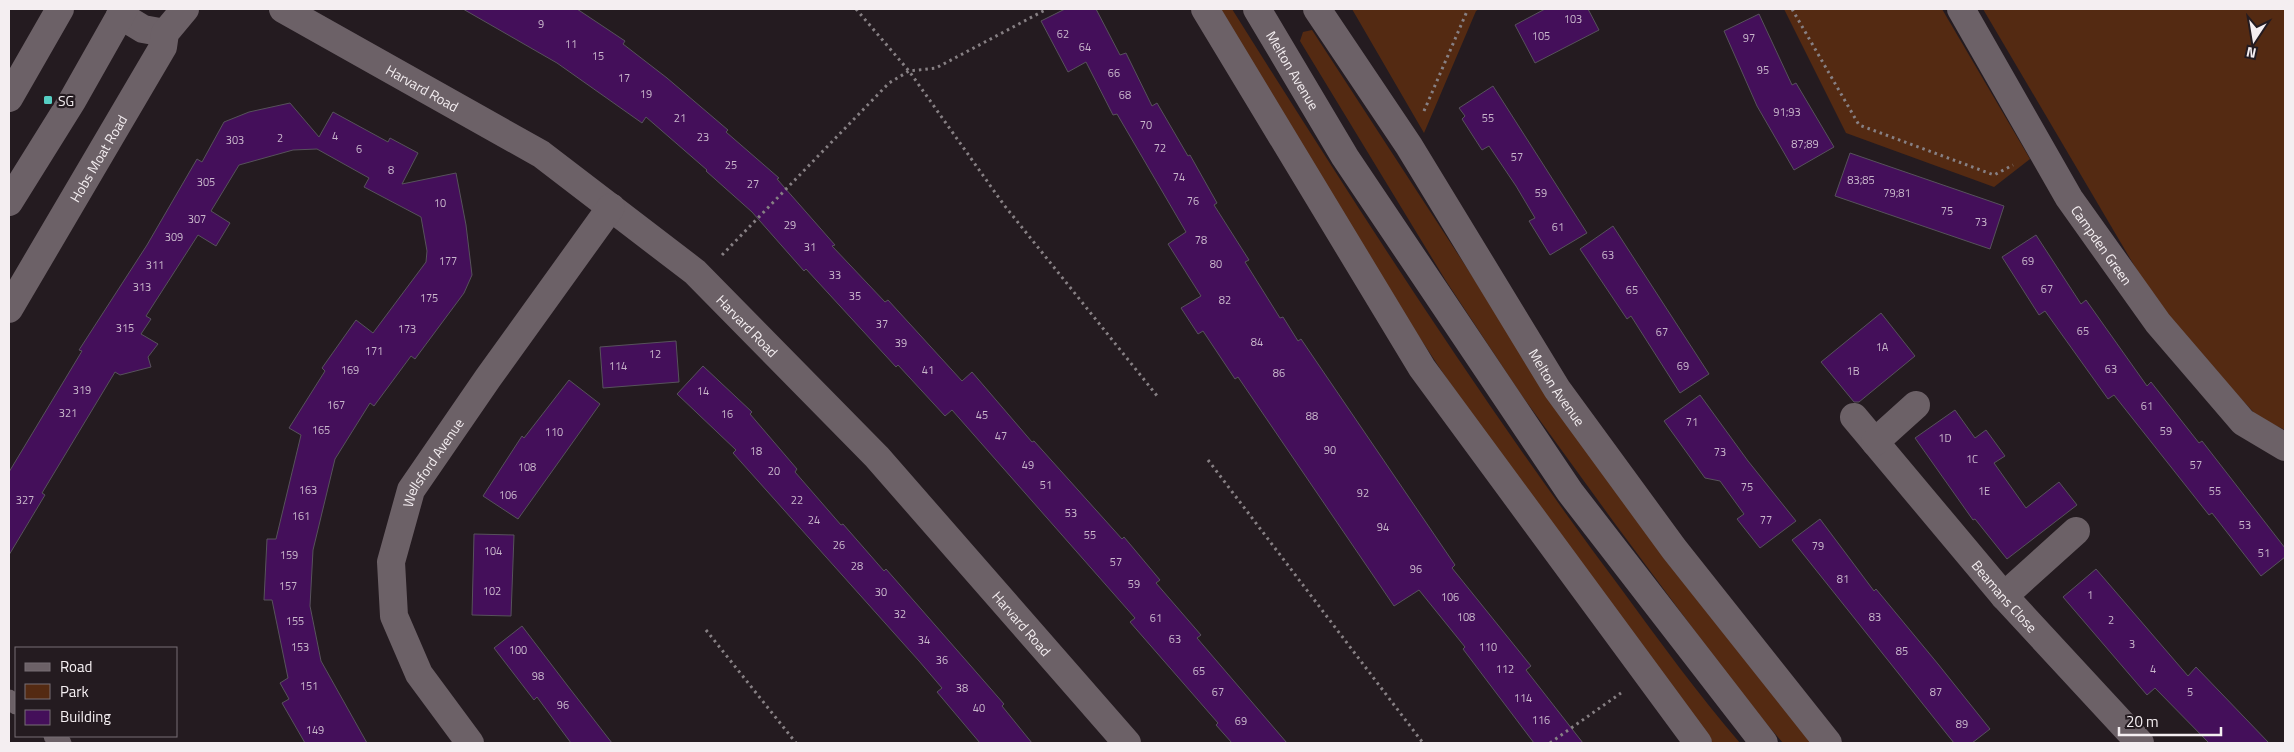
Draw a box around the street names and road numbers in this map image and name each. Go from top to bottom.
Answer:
street label: Melton Avenue [1262,26,1325,114]
street label: Harvard Road [382,59,463,116]
street label: Hobs Moat Road [64,110,132,206]
street label: Campden Green [2066,200,2138,289]
street label: Harvard Road [712,289,783,362]
street label: Melton Avenue [1524,344,1591,430]
street label: Wellsford Avenue [396,413,468,510]
street label: Beamans Close [1967,555,2043,637]
street label: Harvard Road [988,586,1057,660]

